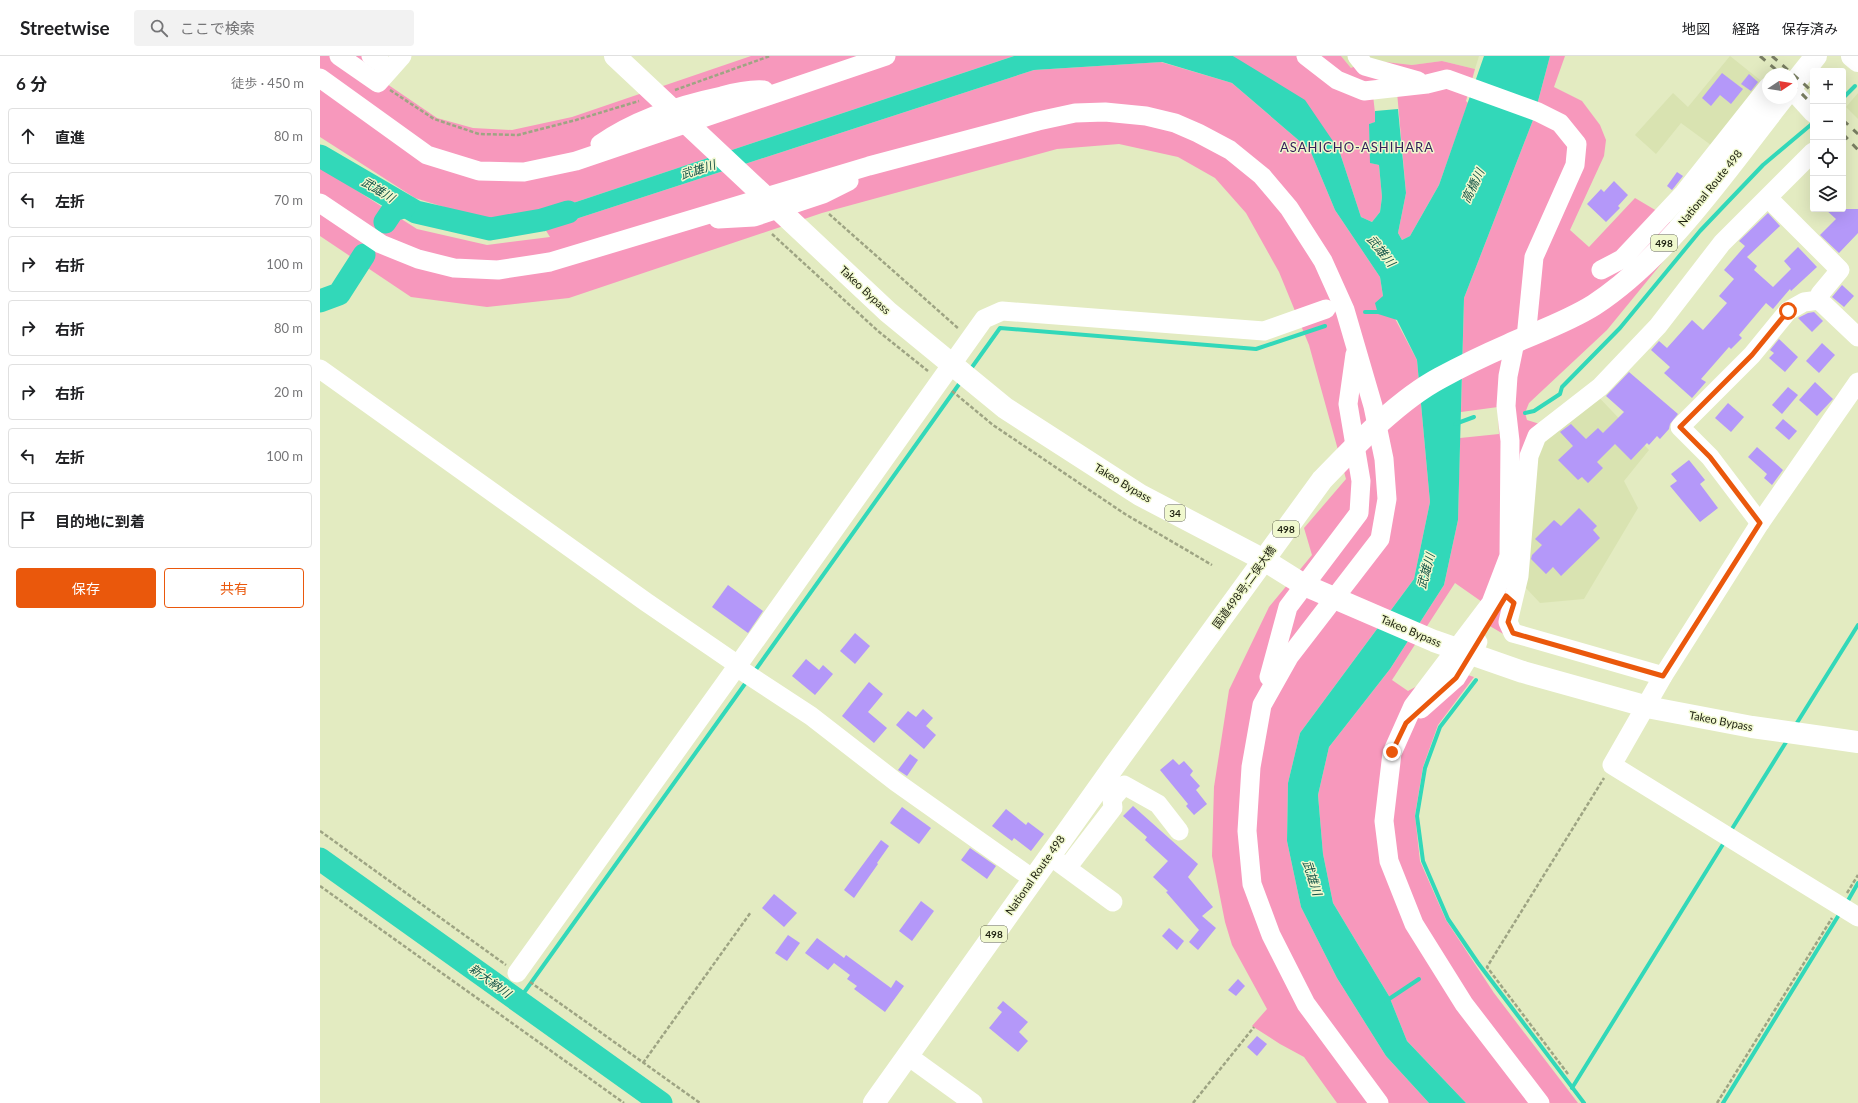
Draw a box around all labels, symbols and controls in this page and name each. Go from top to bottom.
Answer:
search box [134,10,414,46]
text: Streetwise [20,16,110,39]
icon: search [148,17,170,39]
text: ここで検索 [180,19,255,37]
text: 地図 [1682,20,1710,37]
text: 経路 [1732,20,1760,37]
text: 保存済み [1782,20,1838,37]
north arrow [1762,68,1798,104]
map controls [1810,68,1846,212]
button: + [1810,68,1846,104]
text: 6 分 [16,73,47,94]
text: 徒歩 · 450 m [231,75,304,91]
button: − [1810,104,1846,140]
icon: ahead [17,125,39,147]
text: 直進 [55,128,85,146]
text: 80 m [274,128,303,144]
district label: ASAHICHO-ASHIHARA [1280,139,1434,155]
button: locate [1810,140,1846,176]
street label: National Route 498 [1675,147,1744,228]
water label: 武雄川 [678,156,719,182]
water label: 高橋川 [1458,165,1488,205]
water label: 武雄川 [359,174,399,206]
button: layers [1810,176,1846,212]
icon: left [17,189,39,211]
text: 左折 [55,192,85,210]
text: 70 m [274,192,303,208]
water label: 武雄川 [1364,232,1400,271]
road number: 498 [1651,235,1677,251]
icon: right [17,253,39,275]
text: 右折 [55,256,85,274]
text: 100 m [266,256,303,272]
street label: Takeo Bypass [837,263,894,317]
route start [1779,302,1797,320]
icon: right [17,317,39,339]
text: 右折 [55,320,85,338]
text: 80 m [274,320,303,336]
icon: right [17,381,39,403]
text: 右折 [55,384,85,402]
text: 20 m [274,384,303,400]
icon: left [17,445,39,467]
text: 左折 [55,448,85,466]
text: 100 m [266,448,303,464]
street label: Takeo Bypass [1092,460,1155,505]
road number: 34 [1165,505,1185,521]
icon: arrive [17,509,39,531]
text: 目的地に到着 [55,512,145,530]
road number: 498 [1273,521,1299,537]
street label: 国道498号;二俣大橋 [1209,543,1278,631]
water label: 武雄川 [1414,550,1438,590]
button: 保存 [16,568,156,608]
button: 共有 [164,568,304,608]
street label: Takeo Bypass [1379,612,1444,649]
street label: Takeo Bypass [1688,708,1754,733]
route end [1383,743,1401,761]
street label: National Route 498 [1002,832,1067,917]
water label: 武雄川 [1300,858,1326,899]
road number: 498 [981,926,1007,942]
water label: 新大納川 [466,960,516,1002]

